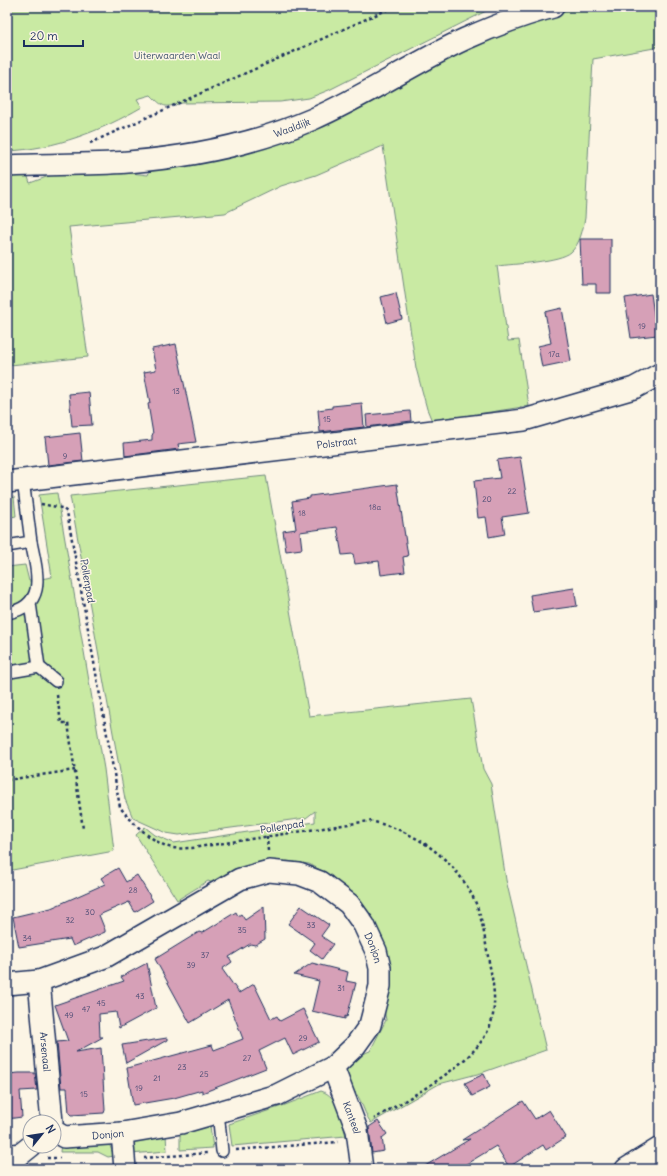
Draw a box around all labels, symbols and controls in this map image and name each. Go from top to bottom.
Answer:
scale bar [24,22,83,48]
text: 20 m [30,28,58,43]
park label: Uiterwaarden Waal [134,49,220,62]
street label: Waaldijk [272,115,312,140]
house number: 19 [638,321,646,331]
house number: 17a [548,349,560,359]
house number: 13 [172,386,180,396]
house number: 15 [323,414,331,424]
street label: Polstraat [316,434,358,452]
house number: 9 [63,451,68,461]
house number: 22 [508,486,517,496]
house number: 20 [482,494,492,504]
house number: 18a [369,502,382,512]
house number: 18 [298,508,306,518]
street label: Pollenpad [77,558,98,604]
street label: Pollenpad [259,817,305,836]
house number: 28 [129,885,138,895]
house number: 30 [85,907,95,917]
house number: 32 [66,915,75,925]
house number: 33 [306,920,316,930]
house number: 35 [237,925,247,935]
street label: Donjon [361,930,385,965]
house number: 34 [22,933,32,943]
house number: 37 [201,950,209,960]
house number: 39 [186,960,196,970]
house number: 31 [337,983,345,993]
house number: 43 [135,991,145,1001]
house number: 45 [96,998,106,1008]
house number: 47 [82,1004,90,1014]
house number: 49 [64,1010,74,1020]
street label: Arsenaal [37,1031,53,1072]
house number: 29 [299,1033,308,1043]
house number: 27 [243,1053,251,1063]
house number: 23 [178,1062,187,1072]
house number: 25 [200,1069,209,1079]
house number: 21 [153,1073,161,1083]
house number: 19 [135,1083,143,1093]
house number: 15 [80,1089,88,1099]
street label: Kanteel [340,1100,363,1134]
north arrow [22,1114,62,1154]
text: N [43,1122,59,1136]
street label: Donjon [91,1127,125,1142]

